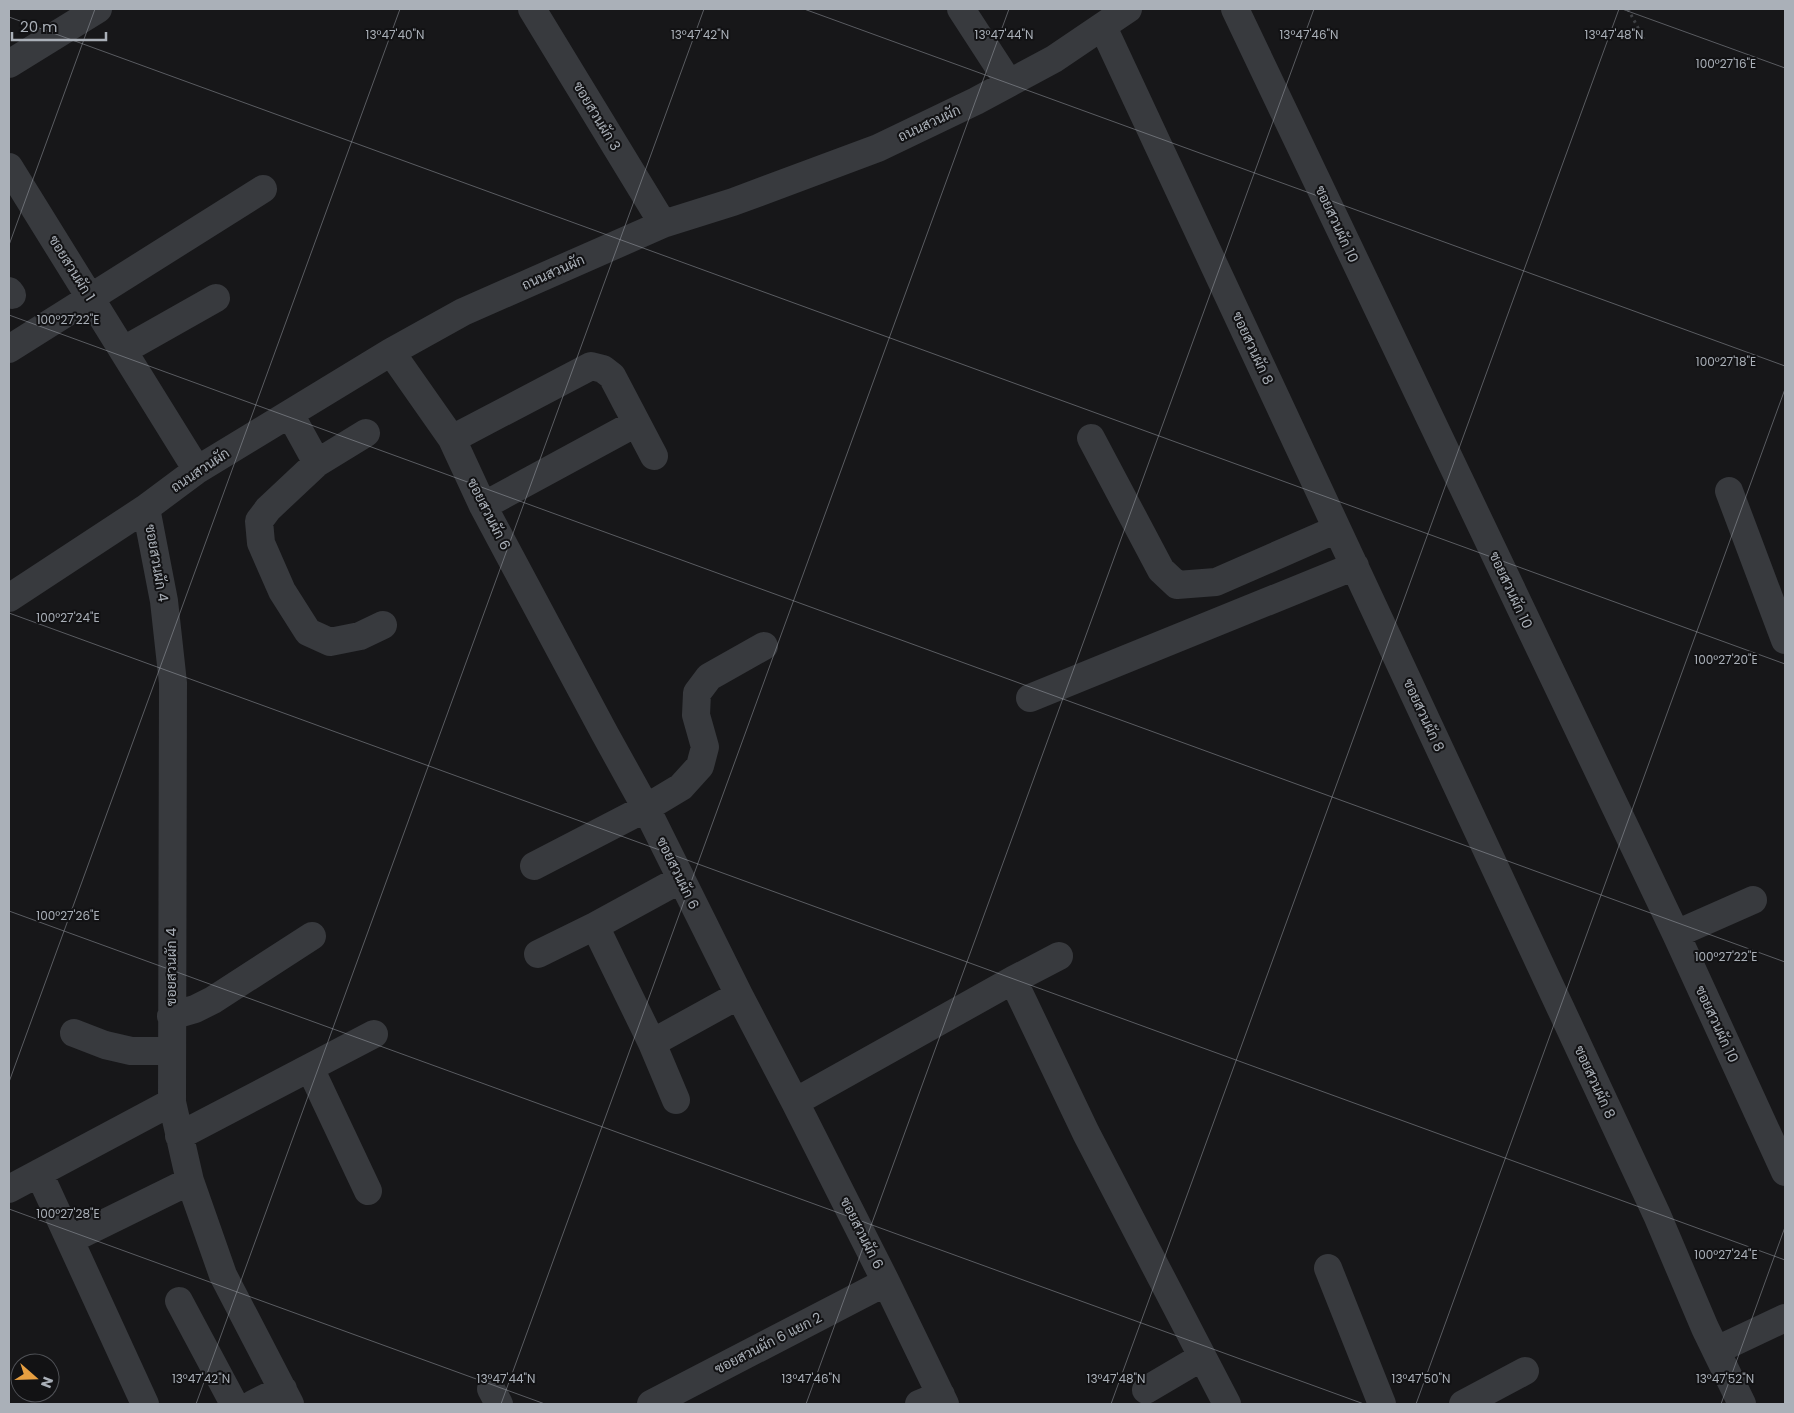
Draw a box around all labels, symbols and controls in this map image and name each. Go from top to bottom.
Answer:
scale bar [12,10,106,42]
text: 20 m [20,16,58,37]
text: 13°47'40"N [366,26,424,43]
text: 13°47'42"N [671,26,729,43]
text: 13°47'44"N [975,26,1033,43]
text: 13°47'46"N [1280,26,1338,43]
text: 13°47'48"N [1585,26,1643,43]
text: 100°27'16"E [1696,55,1756,72]
street label: ซอยสวนผัก 3 [568,78,626,154]
street label: ถนนสวนผัก [894,100,964,146]
street label: ซอยสวนผัก 10 [1310,182,1364,266]
street label: ซอยสวนผัก 1 [44,231,100,305]
street label: ถนนสวนผัก [518,249,588,295]
street label: ซอยสวนผัก 8 [1227,308,1279,388]
text: 100°27'22"E [37,311,99,328]
text: 100°27'18"E [1696,353,1756,370]
street label: ถนนสวนผัก [167,443,233,497]
street label: ซอยสวนผัก 6 [462,475,516,554]
street label: ซอยสวนผัก 4 [140,523,174,604]
street label: ซอยสวนผัก 10 [1484,548,1538,632]
text: 100°27'24"E [36,609,100,626]
text: 100°27'20"E [1694,651,1758,668]
street label: ซอยสวนผัก 8 [1398,675,1450,755]
street label: ซอยสวนผัก 6 [652,833,704,913]
text: 100°27'26"E [36,907,100,924]
street label: ซอยสวนผัก 4 [161,928,181,1006]
text: 100°27'22"E [1695,948,1757,965]
street label: ซอยสวนผัก 10 [1690,982,1744,1066]
street label: ซอยสวนผัก 8 [1569,1042,1621,1122]
street label: ซอยสวนผัก 6 [835,1194,889,1273]
text: 100°27'28"E [36,1205,100,1222]
text: 100°27'24"E [1694,1246,1758,1263]
street label: ซอยสวนผัก 6 แยก 2 [711,1307,825,1379]
north arrow [10,1353,60,1403]
text: 13°47'42"N [172,1370,230,1387]
text: 13°47'44"N [477,1370,535,1387]
text: 13°47'46"N [782,1370,840,1387]
text: 13°47'48"N [1087,1370,1145,1387]
text: 13°47'50"N [1392,1370,1450,1387]
text: 13°47'52"N [1696,1370,1754,1387]
text: N [36,1374,58,1391]

